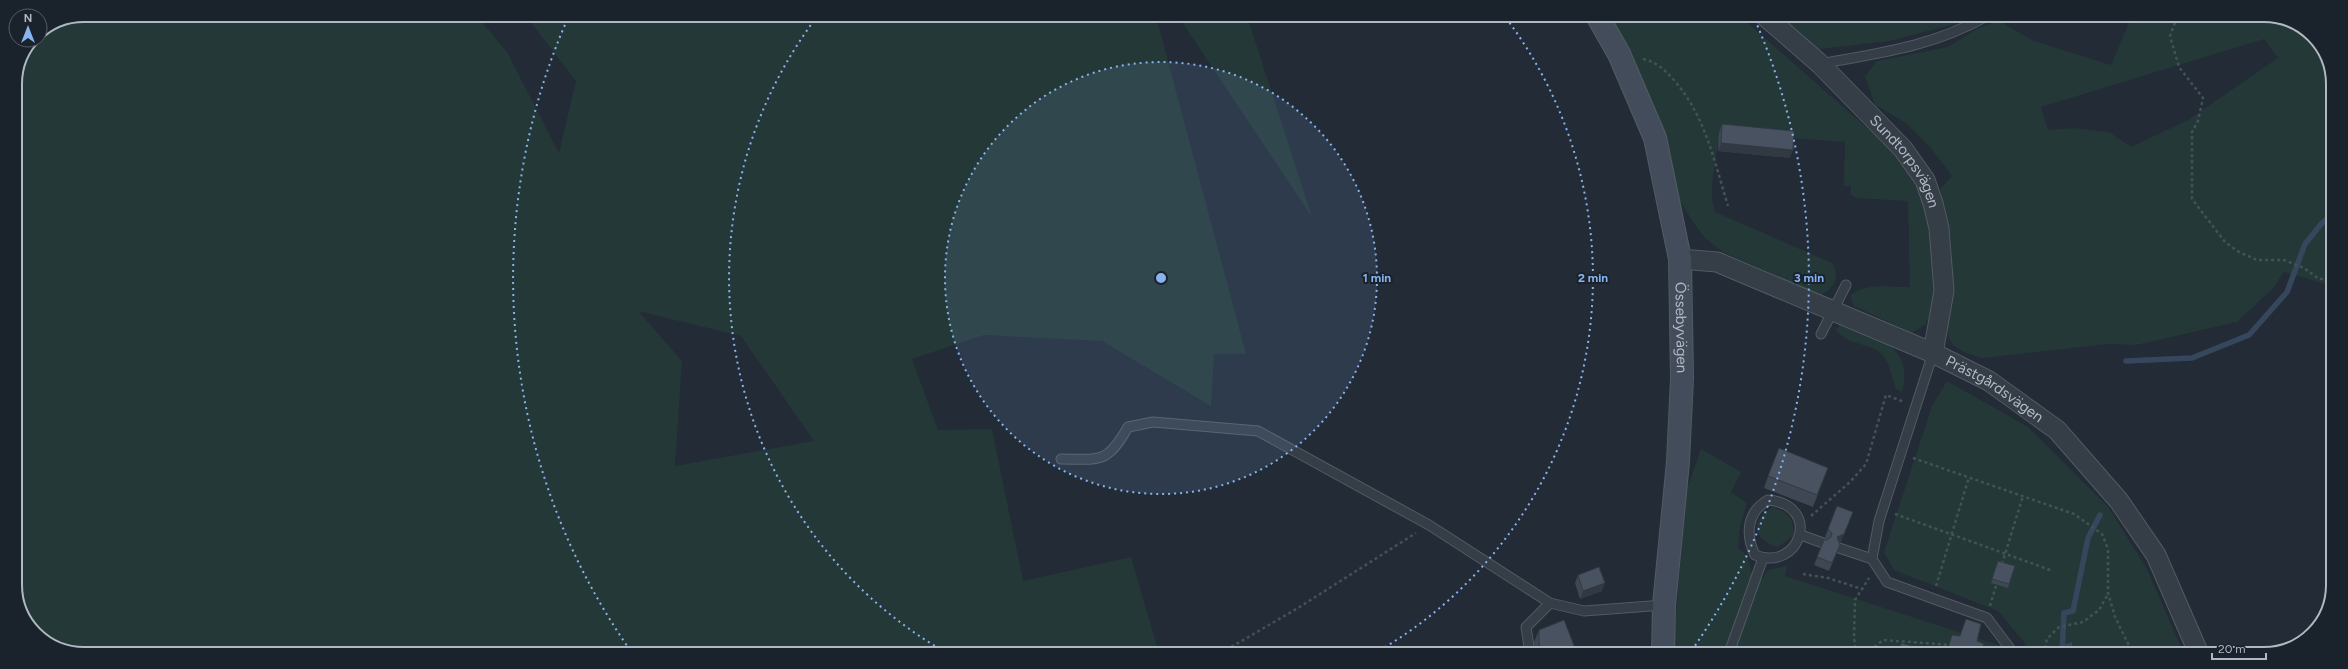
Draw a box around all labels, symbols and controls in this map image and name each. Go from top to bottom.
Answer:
north arrow [8,8,48,48]
text: N [24,12,32,25]
street label: Sundtorpsvägen [1866,111,1943,210]
centre of rings [1154,271,1168,285]
text: 1 min [1363,271,1391,285]
text: 2 min [1578,271,1608,285]
text: 3 min [1794,271,1824,285]
street label: Össebyvägen [1671,282,1691,373]
street label: Prästgårdsvägen [1943,352,2047,426]
scale bar [2212,635,2266,661]
text: 20 m [2218,642,2246,656]

